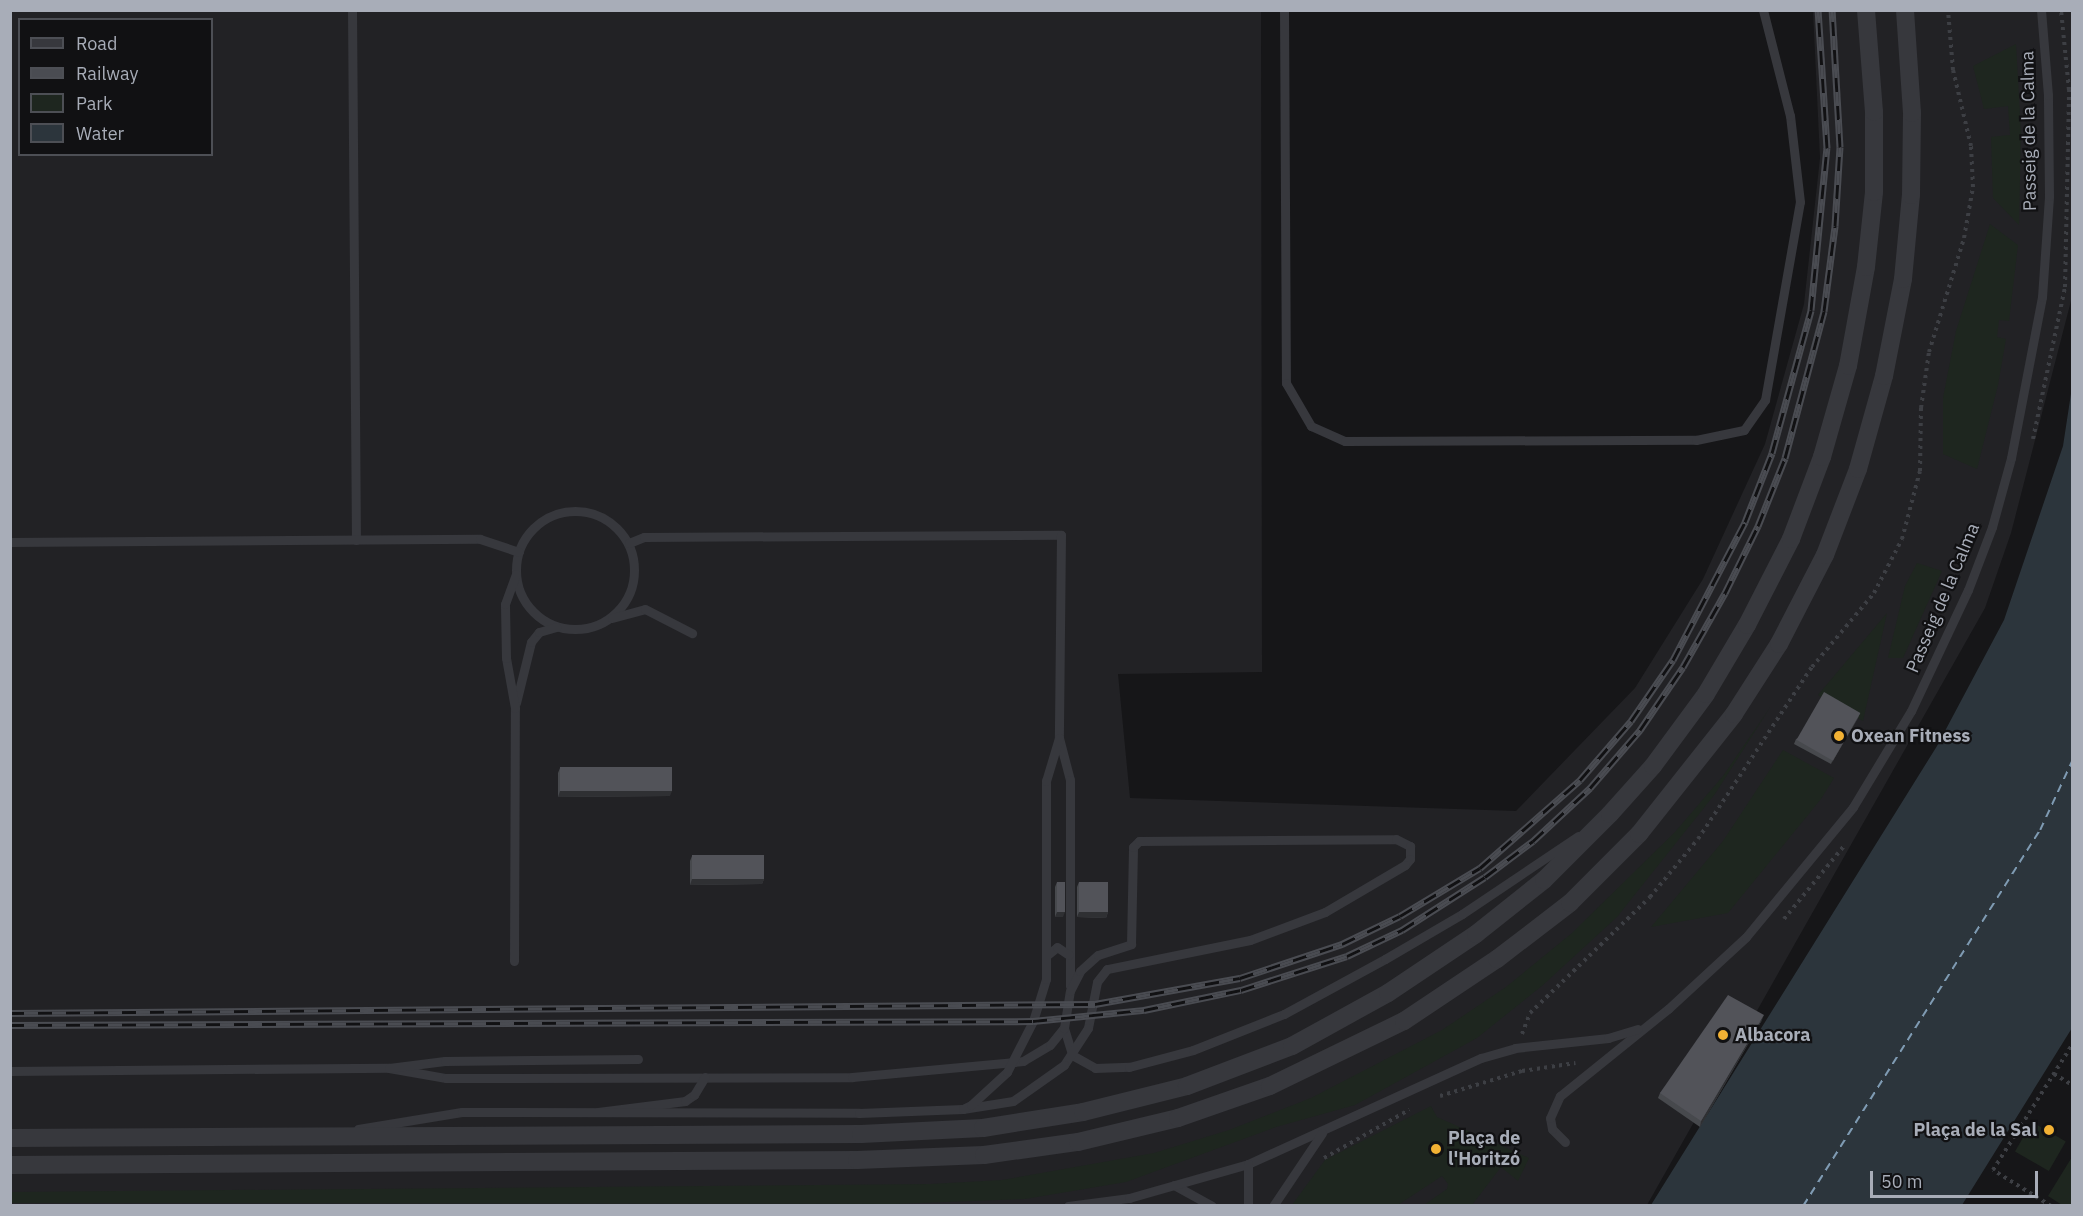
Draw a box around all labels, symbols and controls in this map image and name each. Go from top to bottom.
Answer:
legend [18,18,213,156]
text: Road [76,32,117,55]
street label: Passeig de la Calma [2017,51,2041,211]
text: Railway [76,62,138,85]
text: Park [76,92,112,115]
text: Water [76,122,124,145]
street label: Passeig de la Calma [1902,520,1984,676]
place label: Oxean Fitness [1851,725,1970,747]
marker: Oxean Fitness [1832,729,1846,743]
place label: Albacora [1735,1024,1811,1046]
marker: Albacora [1716,1028,1730,1042]
place label: Plaça de la Sal [1914,1119,2037,1141]
marker: Plaça de la Sal [2042,1123,2056,1137]
place label: Plaça de l'Horitzó [1448,1128,1520,1170]
marker: Plaça de l'Horitzó [1429,1142,1443,1156]
scale bar [1873,1159,2041,1197]
text: 50 m [1881,1170,1923,1193]

